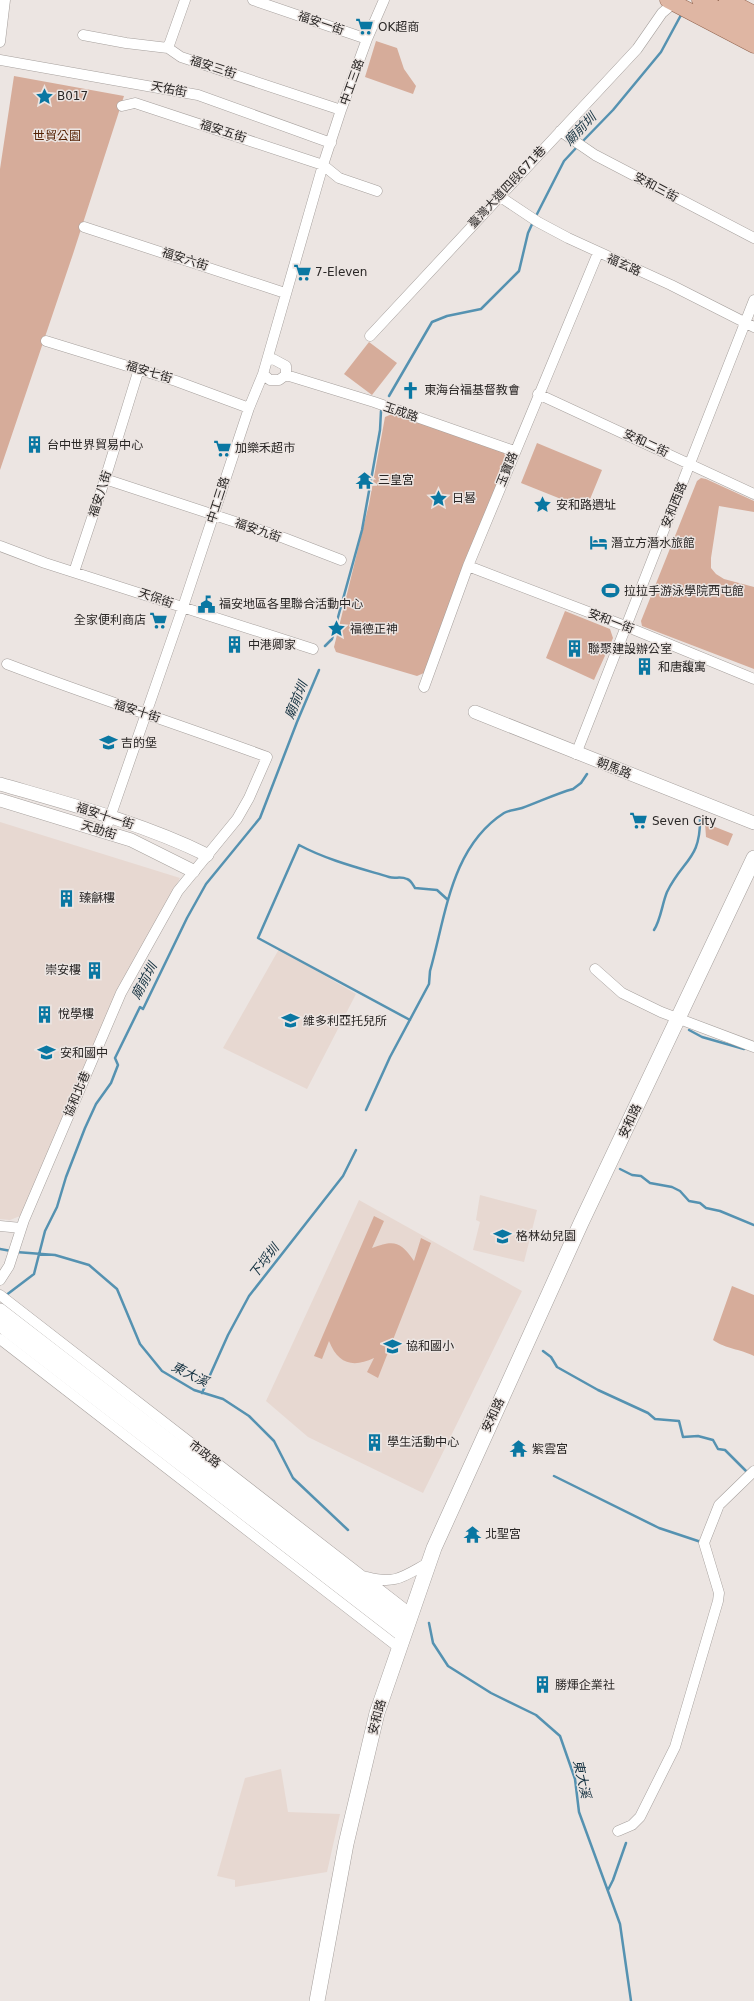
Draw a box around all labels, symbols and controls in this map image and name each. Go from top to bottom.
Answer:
street label: 福安一街 [296,9,346,37]
supermarket icon: OK超商 [355,17,375,37]
place label: OK超商 [378,20,419,34]
street label: 福安三街 [188,53,238,81]
street label: 中工三路 [337,57,367,107]
street label: 天佑街 [150,79,188,99]
place icon: B017 [34,86,54,106]
place label: B017 [57,89,88,103]
water label: 廟前圳 [561,108,600,148]
street label: 福安五街 [198,117,248,145]
park label: 世貿公園 [33,129,81,143]
street label: 臺灣大道四段671巷 [465,143,549,231]
street label: 安和三街 [632,170,680,204]
street label: 福安六街 [160,245,210,273]
street label: 福玄路 [605,251,643,279]
supermarket icon: 7-Eleven [292,262,312,282]
place label: 7-Eleven [315,265,367,279]
street label: 福安七街 [124,358,174,386]
church icon: 東海台福基督教會 [401,380,421,400]
place label: 東海台福基督教會 [424,383,520,397]
street label: 玉成路 [382,400,420,424]
street label: 安和二街 [621,427,671,459]
building icon: 台中世界貿易中心 [24,435,44,455]
place label: 台中世界貿易中心 [47,438,143,452]
supermarket icon: 加樂禾超市 [212,438,232,458]
place label: 加樂禾超市 [235,441,295,455]
street label: 玉寶路 [494,450,520,488]
street label: 福安八街 [86,469,114,519]
temple icon: 三皇宮 [355,470,375,490]
place label: 三皇宮 [378,473,414,487]
street label: 中工三路 [204,475,232,525]
street label: 安和西路 [659,480,689,530]
place icon: 日晷 [429,488,449,508]
place label: 日晷 [452,491,476,505]
place icon: 安和路遺址 [533,495,553,515]
place label: 安和路遺址 [556,498,616,512]
street label: 福安九街 [233,516,283,544]
hotel icon: 潛立方潛水旅館 [588,533,608,553]
place label: 潛立方潛水旅館 [611,536,695,550]
sports icon: 拉拉手游泳學院西屯館 [601,581,621,601]
place label: 拉拉手游泳學院西屯館 [624,584,744,598]
street label: 天保街 [137,586,175,610]
public building icon: 福安地區各里聯合活動中心 [196,594,216,614]
place label: 福安地區各里聯合活動中心 [219,597,363,611]
street label: 安和一街 [586,606,636,636]
supermarket icon: 全家便利商店 [149,610,169,630]
place label: 全家便利商店 [74,613,146,627]
place icon: 福德正神 [327,619,347,639]
place label: 福德正神 [350,622,398,636]
building icon: 中港卿家 [225,635,245,655]
place label: 中港卿家 [248,638,296,652]
building icon: 聯聚建設辦公室 [565,639,585,659]
place label: 聯聚建設辦公室 [588,642,672,656]
building icon: 和唐馥寓 [635,657,655,677]
place label: 和唐馥寓 [658,660,706,674]
water label: 廟前圳 [282,677,311,721]
street label: 福安十街 [112,697,162,725]
school or university icon: 吉的堡 [98,733,118,753]
place label: 吉的堡 [121,736,157,750]
street label: 朝馬路 [595,755,633,781]
street label: 福安十一街 [74,800,136,832]
supermarket icon: Seven City [629,811,649,831]
place label: Seven City [652,814,716,828]
street label: 天助街 [80,818,118,842]
building icon: 臻龢樓 [56,888,76,908]
place label: 臻龢樓 [79,891,115,905]
water label: 廟前圳 [128,959,161,1002]
building icon: 崇安樓 [84,960,104,980]
place label: 崇安樓 [45,963,81,977]
building icon: 悅學樓 [35,1004,55,1024]
place label: 悅學樓 [58,1007,94,1021]
school or university icon: 維多利亞托兒所 [280,1011,300,1031]
place label: 維多利亞托兒所 [303,1014,387,1028]
school or university icon: 安和國中 [37,1043,57,1063]
place label: 安和國中 [60,1046,108,1060]
street label: 協和北巷 [61,1069,93,1119]
street label: 安和路 [616,1102,644,1140]
school or university icon: 格林幼兒園 [493,1226,513,1246]
place label: 格林幼兒園 [516,1229,576,1243]
water label: 下埒圳 [246,1239,283,1281]
school or university icon: 協和國小 [383,1336,403,1356]
place label: 協和國小 [406,1339,454,1353]
water label: 東大溪 [169,1359,213,1390]
street label: 安和路 [479,1396,507,1434]
building icon: 學生活動中心 [364,1432,384,1452]
place label: 學生活動中心 [387,1435,459,1449]
street label: 市政路 [187,1437,223,1471]
temple icon: 紫雲宮 [509,1439,529,1459]
place label: 紫雲宮 [532,1442,568,1456]
temple icon: 北聖宮 [462,1524,482,1544]
place label: 北聖宮 [485,1527,521,1541]
building icon: 勝煇企業社 [532,1675,552,1695]
place label: 勝煇企業社 [555,1678,615,1692]
street label: 安和路 [366,1698,388,1736]
water label: 東大溪 [570,1758,594,1802]

